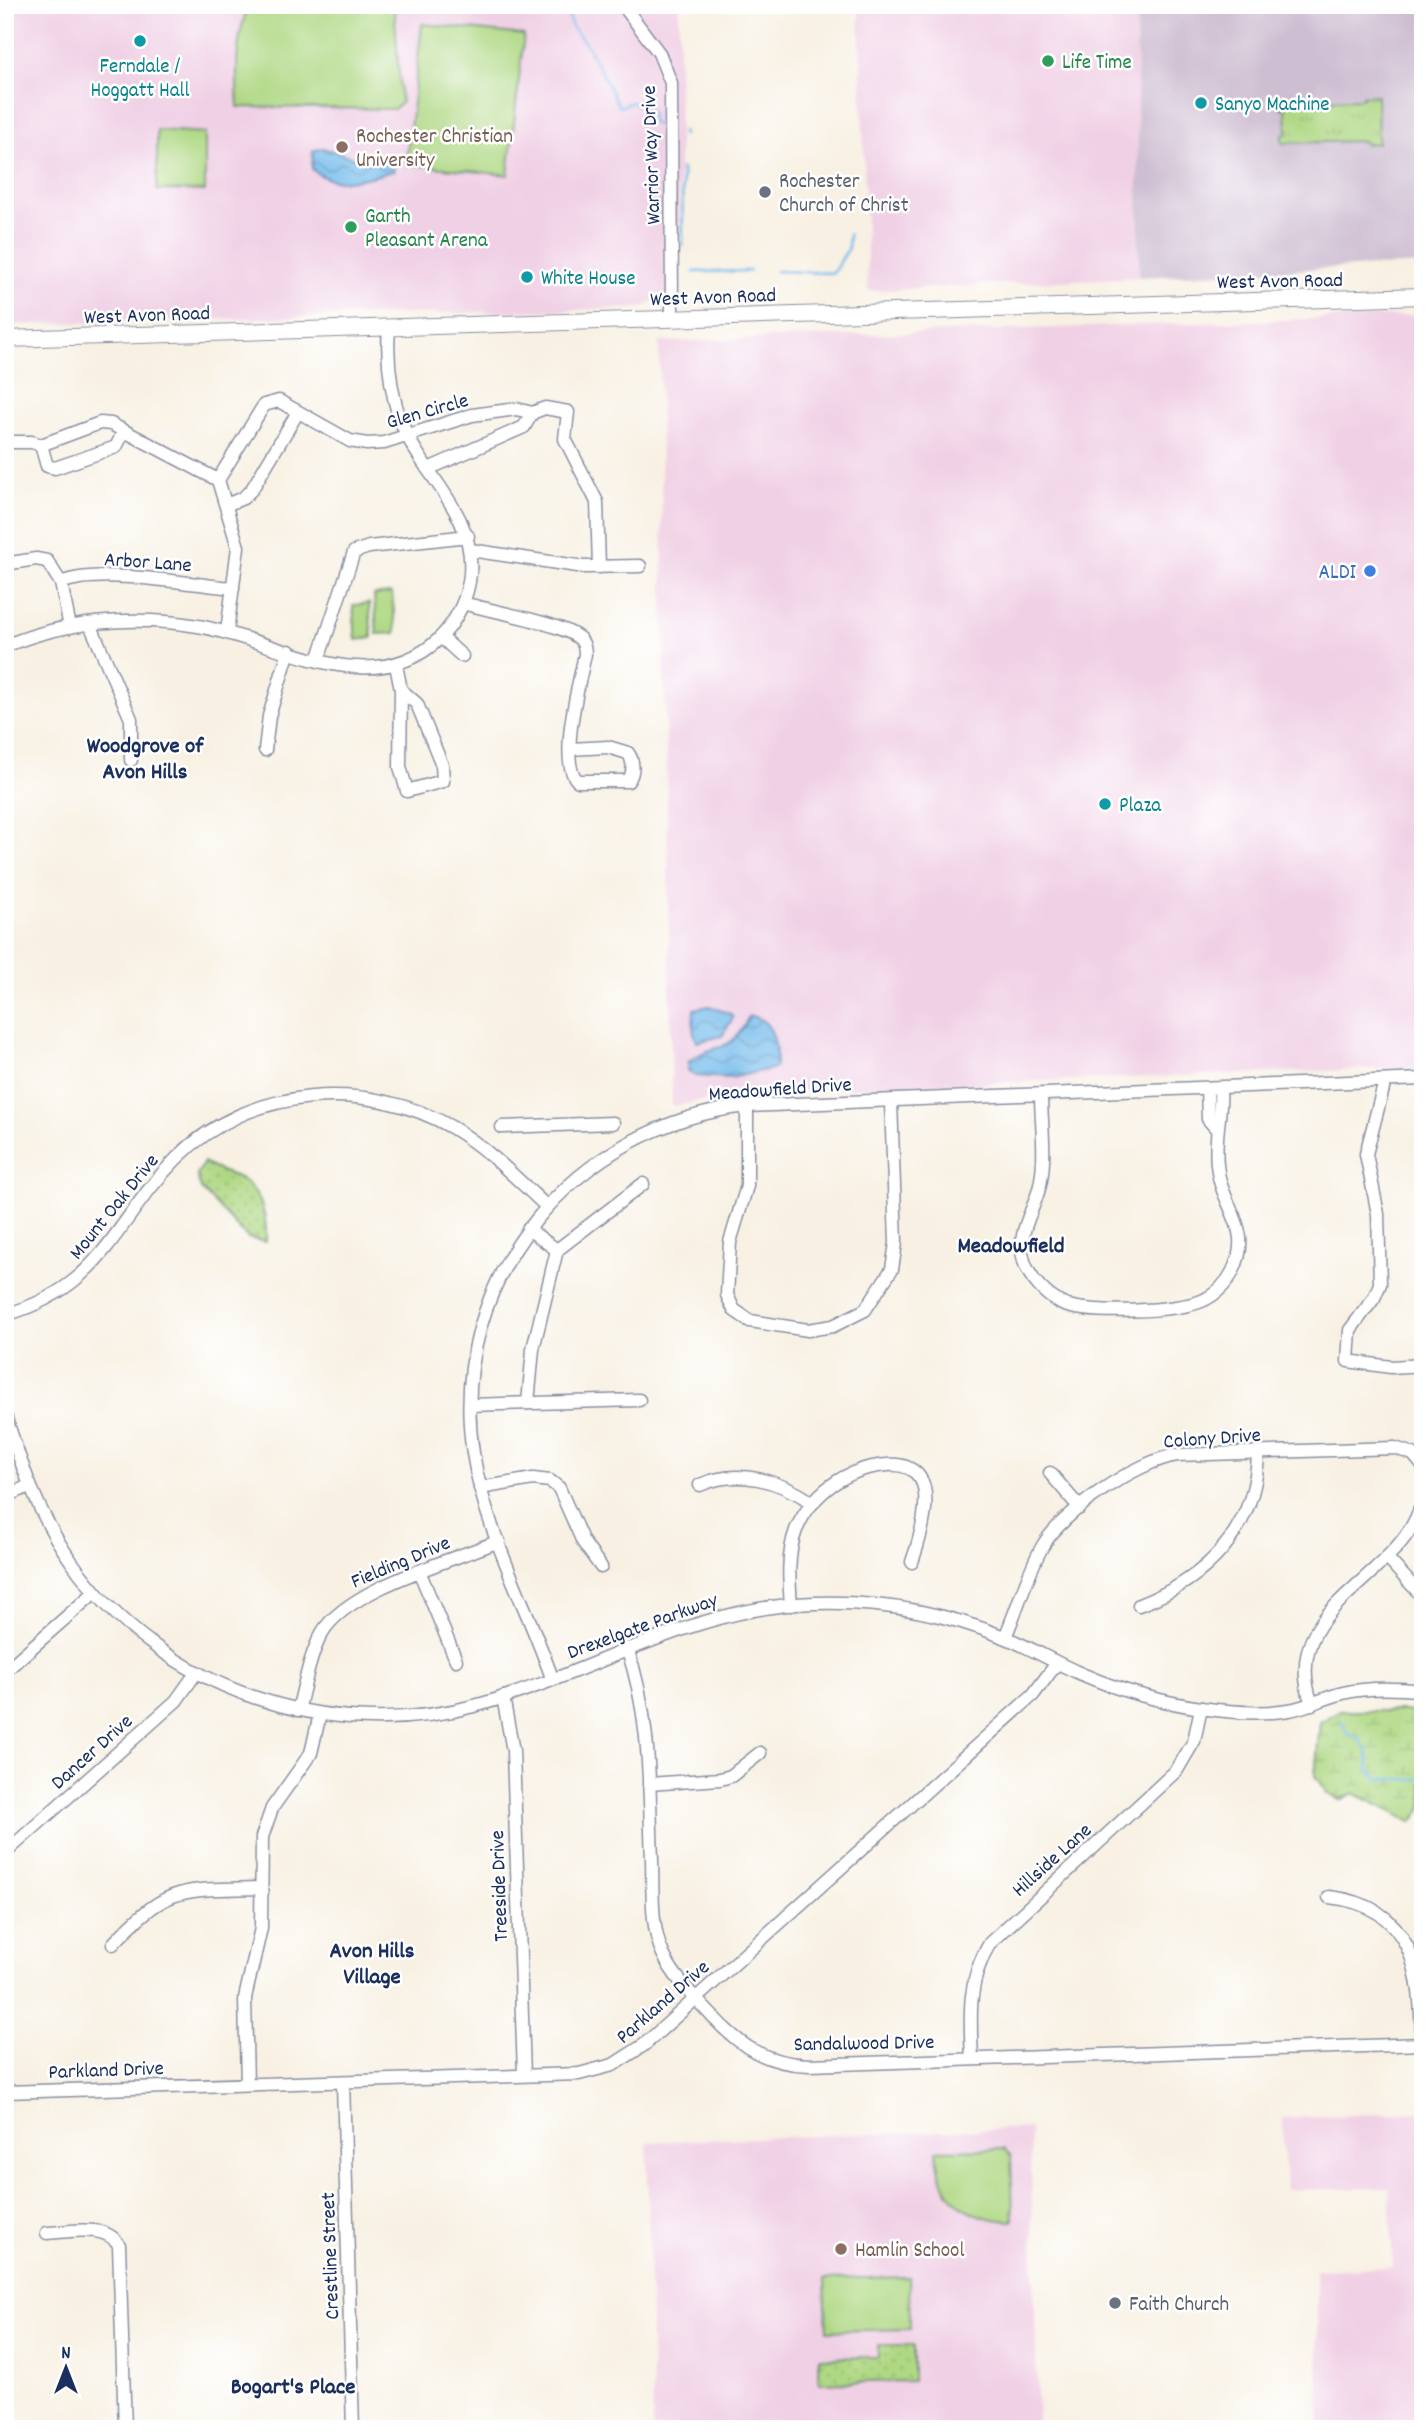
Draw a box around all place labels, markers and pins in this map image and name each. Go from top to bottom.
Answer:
marker: Ferndale / Hoggatt Hall [132,33,148,49]
place label: Life Time [1062,49,1132,79]
place label: Ferndale / Hoggatt Hall [90,53,190,107]
marker: Life Time [1040,53,1056,69]
place label: Sanyo Machine [1215,91,1329,121]
marker: Sanyo Machine [1193,95,1209,111]
place label: Rochester Christian University [356,123,513,177]
marker: Rochester Christian University [334,139,350,155]
place label: Rochester Church of Christ [779,168,909,222]
marker: Rochester Church of Christ [757,184,773,200]
place label: Garth Pleasant Arena [365,203,489,257]
marker: Garth Pleasant Arena [343,219,359,235]
place label: White House [541,265,636,295]
marker: White House [519,269,535,285]
place label: ALDI [1319,559,1356,589]
marker: ALDI [1362,563,1378,579]
place label: Plaza [1119,792,1162,822]
marker: Plaza [1097,796,1113,812]
place label: Hamlin School [855,2237,964,2267]
marker: Hamlin School [833,2241,849,2257]
place label: Faith Church [1129,2291,1229,2321]
marker: Faith Church [1107,2295,1123,2311]

